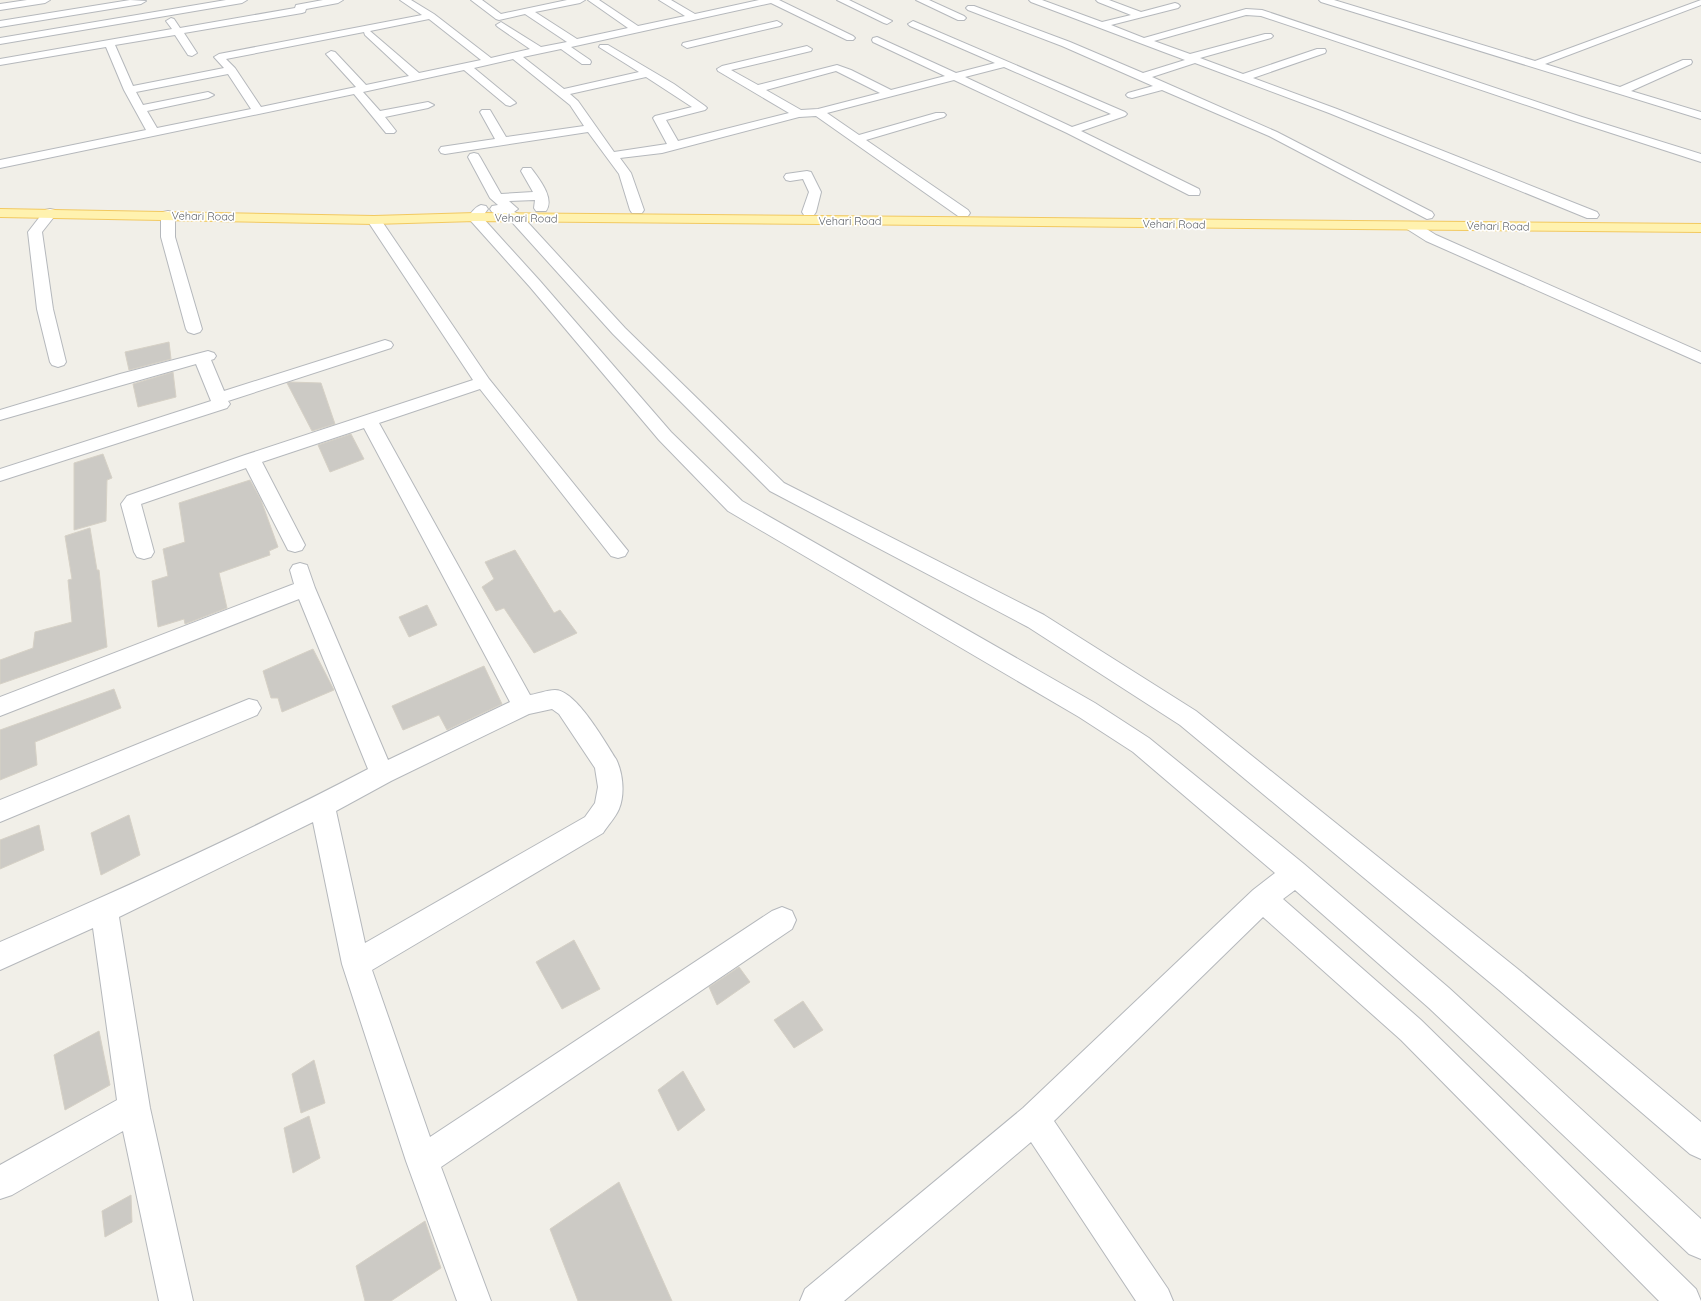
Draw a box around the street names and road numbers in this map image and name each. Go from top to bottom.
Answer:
street label: Vehari Road [171,208,235,224]
street label: Vehari Road [494,210,558,226]
street label: Vehari Road [818,214,882,228]
street label: Vehari Road [1142,216,1206,232]
street label: Vehari Road [1466,218,1530,234]

